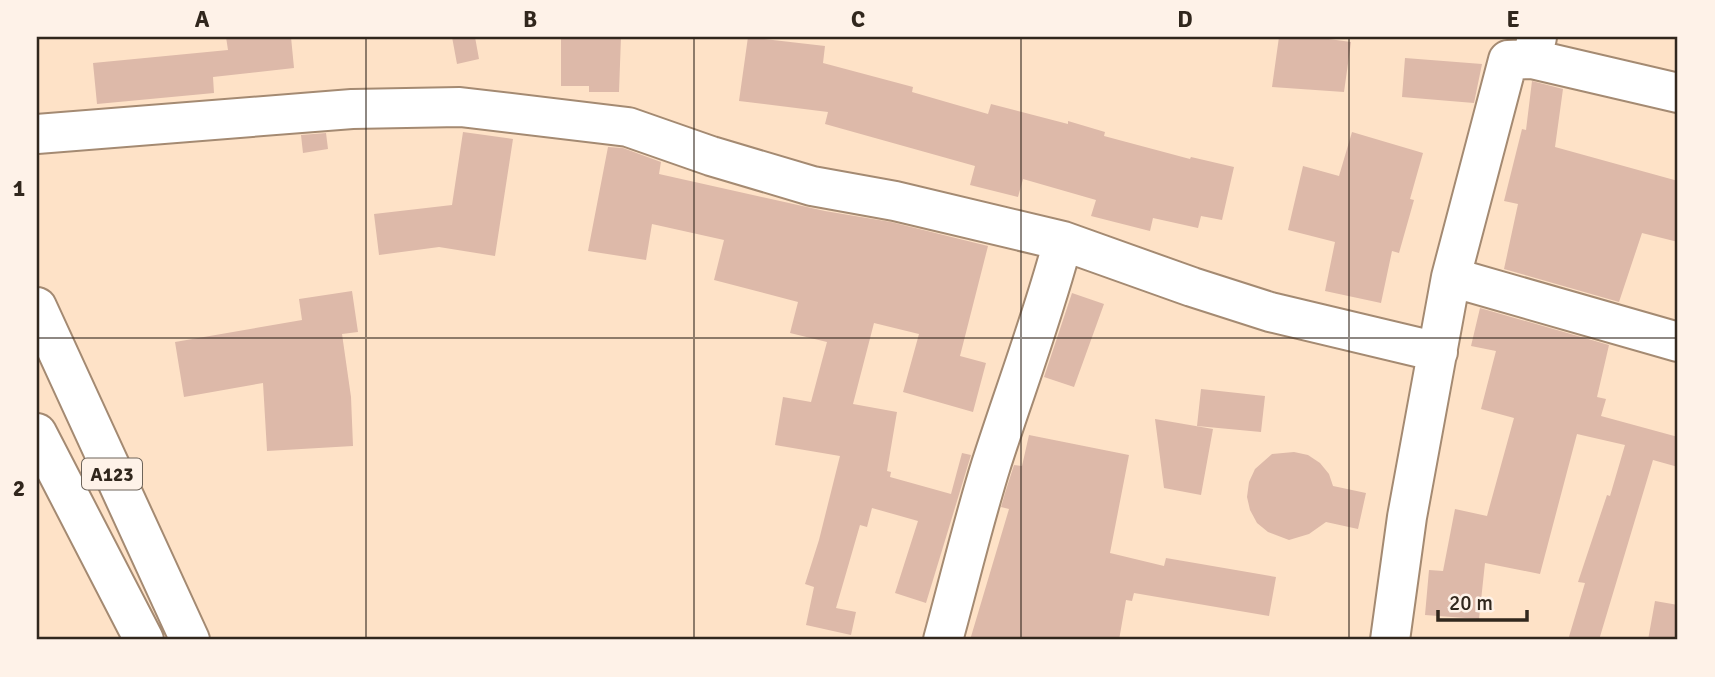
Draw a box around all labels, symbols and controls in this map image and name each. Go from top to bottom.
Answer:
text: A [195,5,210,34]
text: B [523,5,537,34]
text: C [851,5,865,34]
text: D [1177,5,1193,34]
text: E [1506,5,1520,34]
text: 1 [13,174,25,203]
road number: A123 [82,458,142,489]
text: 2 [13,474,25,503]
scale bar [1438,579,1528,623]
text: 20 m [1449,590,1493,616]

